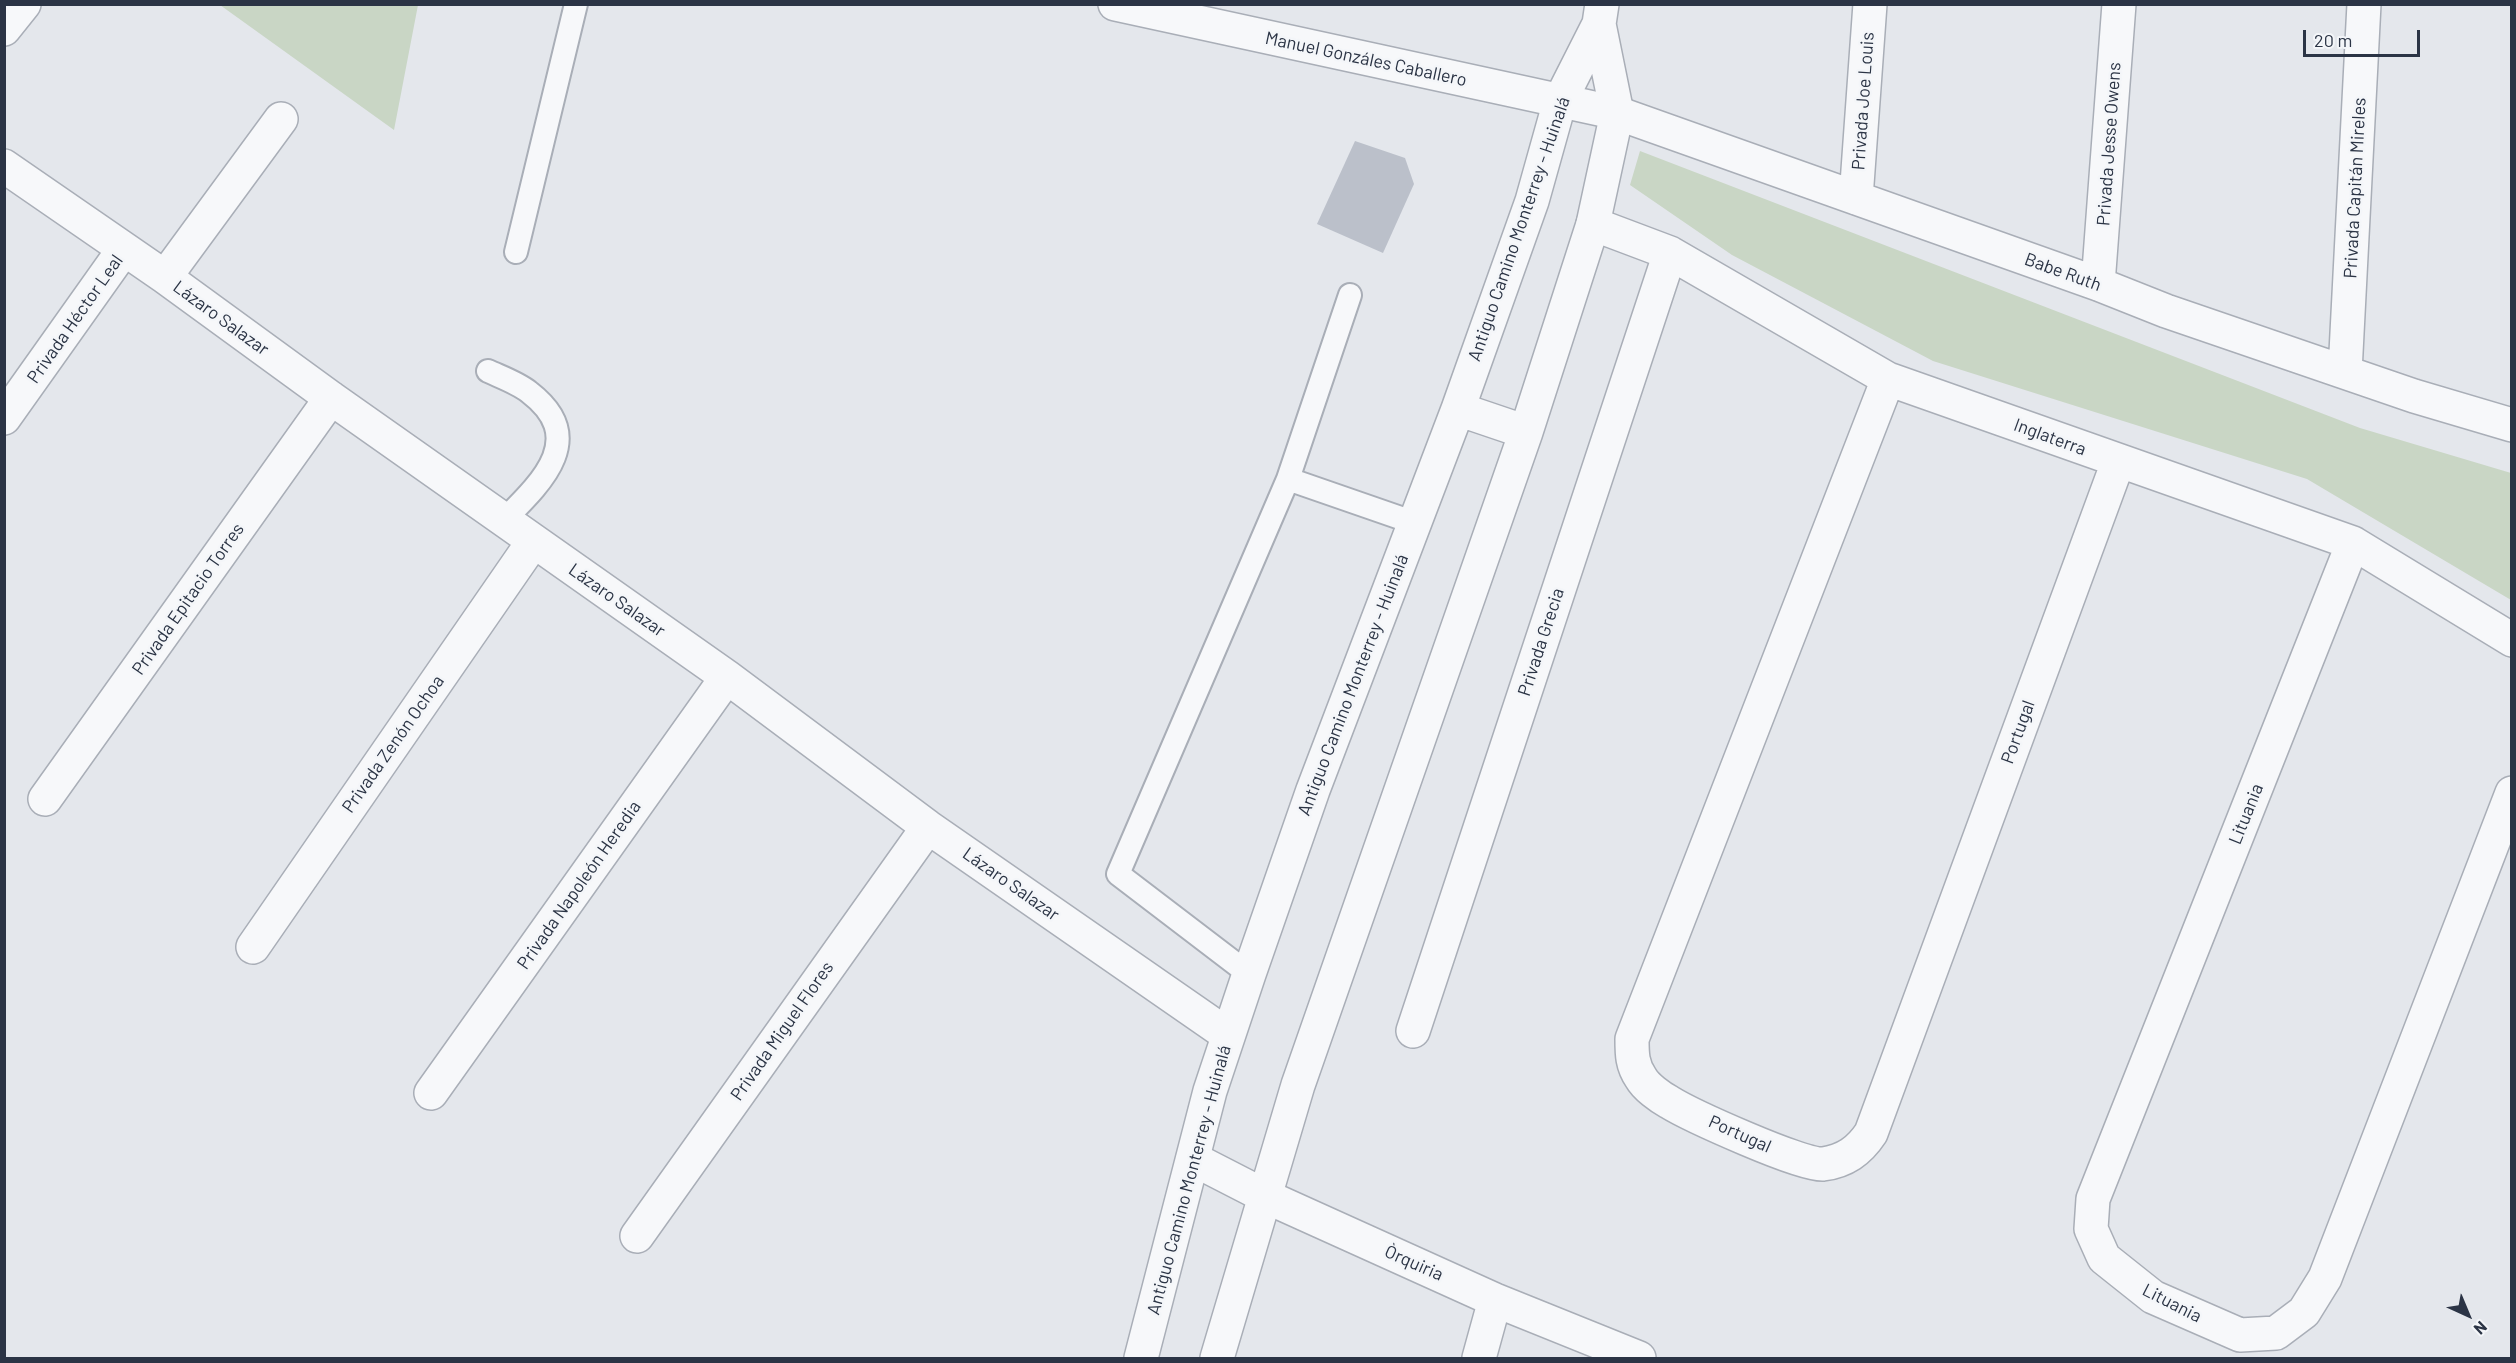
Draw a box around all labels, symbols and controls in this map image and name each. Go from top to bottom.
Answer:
scale bar [2306,18,2423,56]
street label: Manuel Gonzáles Caballero [1263,27,1469,91]
text: 20 m [2314,29,2352,51]
street label: Privada Joe Louis [1847,31,1879,171]
street label: Privada Jesse Owens [2093,62,2125,226]
street label: Antiguo Camino Monterrey - Huinalá [1463,94,1575,364]
street label: Privada Capitán Mireles [2339,97,2371,279]
street label: Babe Ruth [2022,248,2104,296]
street label: Privada Héctor Leal [23,251,127,387]
street label: Lázaro Salazar [169,276,273,360]
street label: Inglaterra [2011,414,2089,460]
street label: Privada Epitacio Torres [127,519,249,679]
street label: Antiguo Camino Monterrey - Huinalá [1293,551,1413,819]
street label: Lázaro Salazar [564,559,670,641]
street label: Privada Grecia [1513,585,1569,699]
street label: Privada Zenón Ochoa [337,671,449,817]
street label: Portugal [1997,697,2039,767]
street label: Lituania [2224,780,2268,848]
street label: Privada Napoleón Heredia [513,797,645,973]
street label: Lázaro Salazar [958,843,1064,925]
street label: Privada Miguel Flores [726,957,838,1105]
street label: Antiguo Camino Monterrey - Huinalá [1143,1043,1235,1317]
street label: Portugal [1705,1111,1775,1157]
street label: Òrquiria [1381,1241,1447,1285]
street label: Lituania [2139,1279,2205,1327]
north arrow [2438,1285,2498,1345]
text: N [2470,1318,2491,1339]

